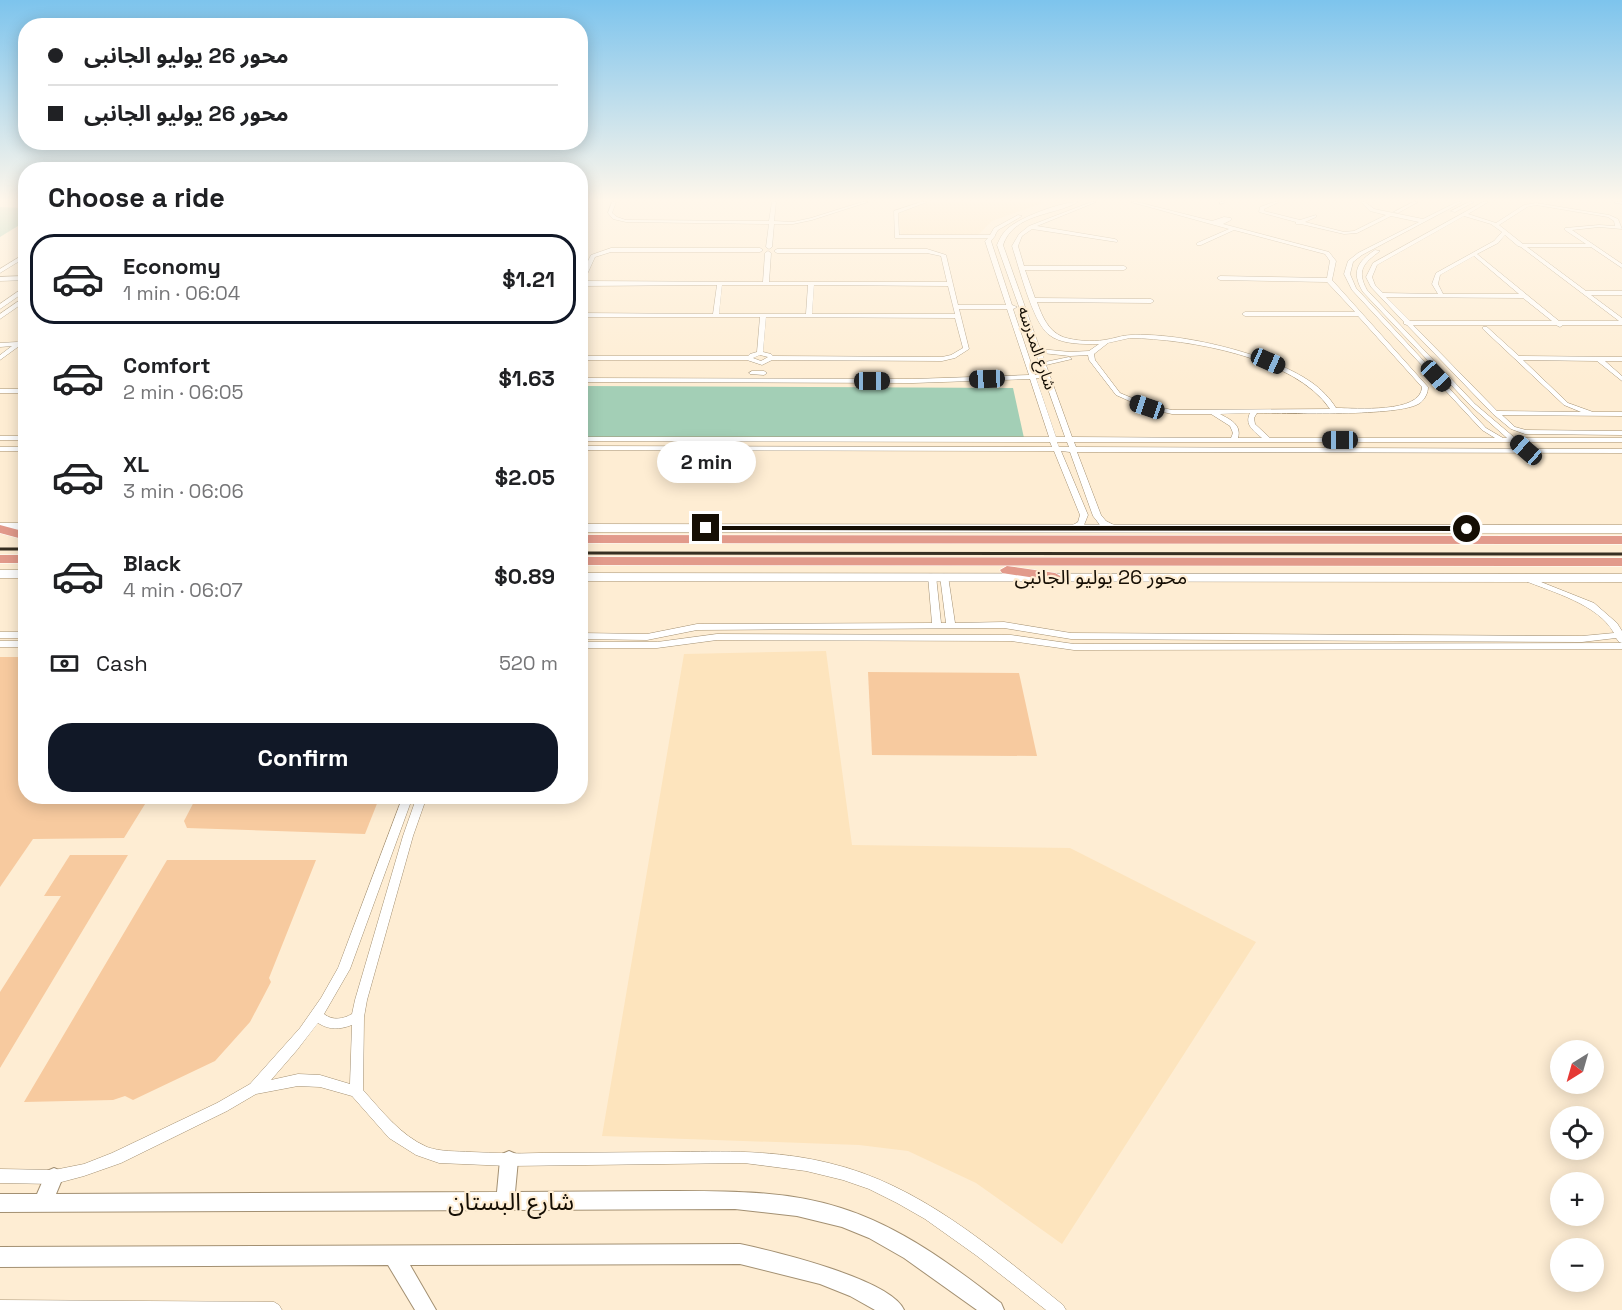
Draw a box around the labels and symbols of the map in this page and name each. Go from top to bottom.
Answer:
street label: شارع المدرسه [1011,304,1061,393]
car [1248,345,1288,377]
car [1417,357,1455,395]
car [969,369,1005,389]
car [854,372,890,390]
car [1127,393,1167,421]
car [1322,431,1358,449]
car [1507,431,1545,469]
callout: 2 min [656,441,756,483]
route end [692,514,719,541]
route start [1453,515,1480,542]
street label: محور 26 يوليو الجانبى [1015,564,1187,590]
north arrow [1550,1040,1604,1094]
street label: شارع البستان [448,1186,574,1219]

